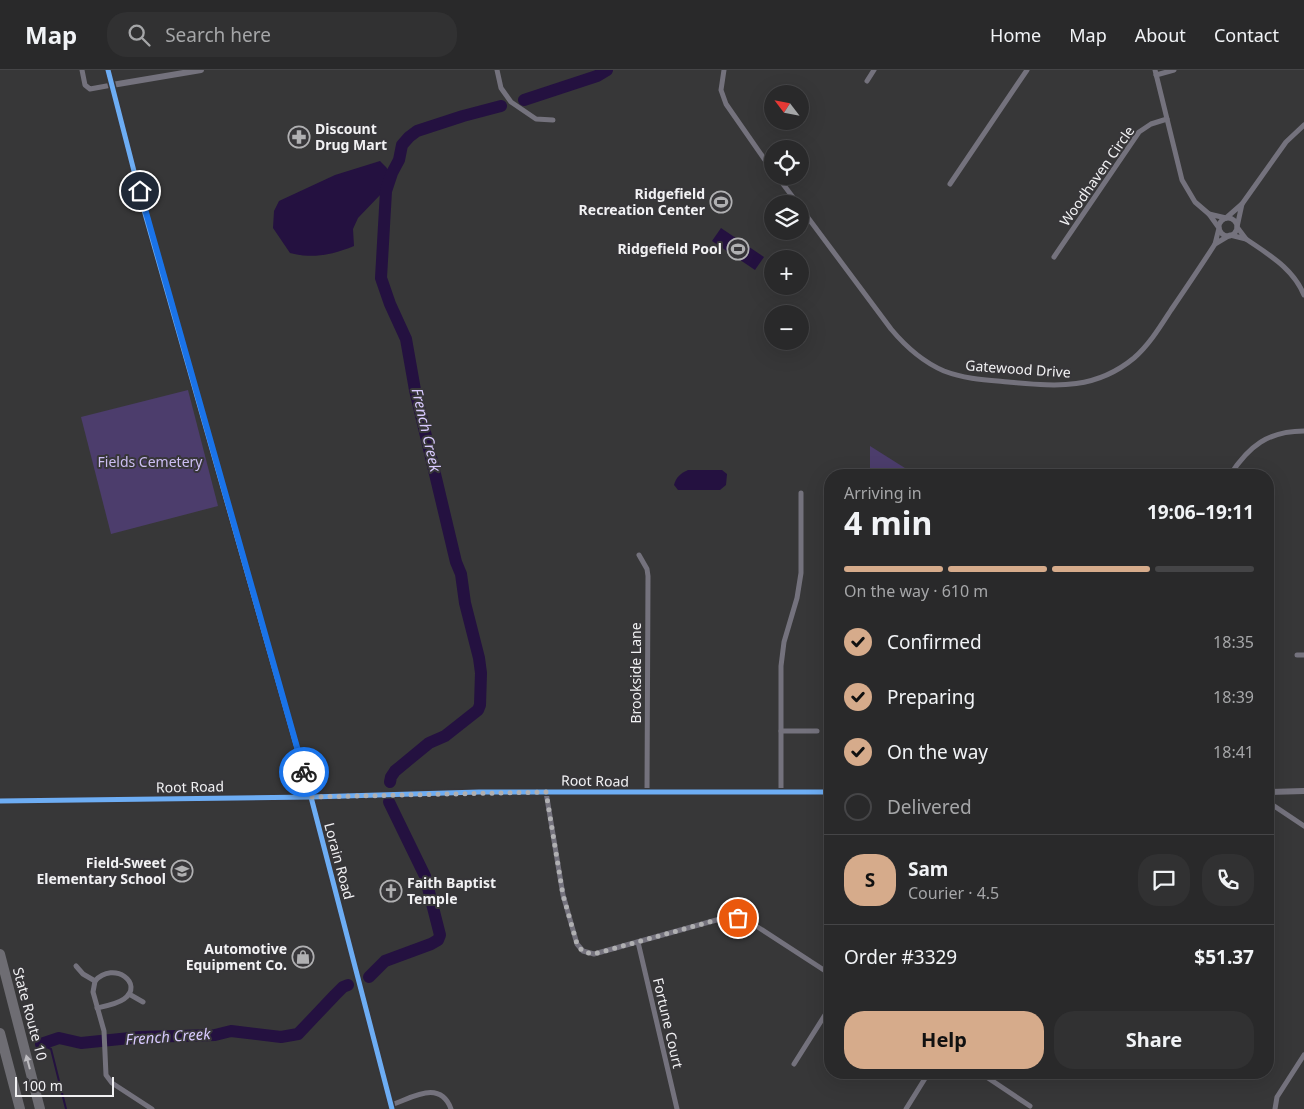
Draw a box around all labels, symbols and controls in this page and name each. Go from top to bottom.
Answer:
search box [107,12,457,57]
text: Map [25,18,77,51]
icon: search [125,21,153,49]
text: Search here [165,22,271,48]
text: Home [990,23,1041,47]
text: Map [1069,23,1107,47]
text: About [1135,23,1186,47]
text: Contact [1214,23,1279,47]
north arrow [764,85,809,130]
map controls [764,85,809,350]
place label: Discount Drug Mart [315,119,387,154]
street label: Woodhaven Circle [1055,122,1138,230]
pharmacy icon: Discount Drug Mart [287,125,311,149]
button: locate [764,140,809,185]
pin [119,170,161,212]
icon: home [126,177,154,205]
place label: Ridgefield Recreation Center [579,184,706,219]
sports icon: Ridgefield Recreation Center [709,190,733,214]
button: layers [764,195,809,240]
sports icon: Ridgefield Pool [726,237,750,261]
place label: Ridgefield Pool [618,239,722,258]
button: + [764,250,809,295]
button: − [764,305,809,350]
street label: Gatewood Drive [965,355,1071,382]
water label: French Creek [408,386,446,474]
park label: Fields Cemetery [98,452,203,471]
text: Arriving in [844,482,922,504]
text: 19:06–19:11 [1147,499,1254,525]
text: 4 min [844,501,932,544]
text: On the way · 610 m [844,580,988,602]
street label: Brookside Lane [626,622,645,724]
icon: check [844,628,872,656]
text: Confirmed [887,629,982,655]
text: 18:35 [1213,631,1254,653]
icon: check [844,683,872,711]
text: Preparing [887,684,975,710]
text: 18:39 [1213,686,1254,708]
icon: check [844,738,872,766]
text: On the way [887,739,988,765]
text: 18:41 [1213,741,1254,763]
courier [279,747,329,797]
icon: bike [290,758,318,786]
street label: Root Road [561,770,629,791]
street label: Root Road [156,776,224,797]
text: Delivered [887,794,972,820]
street label: Lorain Road [320,820,359,901]
place label: Field-Sweet Elementary School [36,853,166,888]
button: chat [1138,854,1190,906]
button: phone [1202,854,1254,906]
text: Sam [908,856,948,882]
school or university icon: Field-Sweet Elementary School [170,859,194,883]
text: S [865,867,875,893]
place label: Faith Baptist Temple [407,873,496,908]
church icon: Faith Baptist Temple [379,879,403,903]
text: Courier · 4.5 [908,882,999,904]
pin [717,897,759,939]
icon: bag [724,904,752,932]
place label: Automotive Equipment Co. [186,939,287,974]
text: Order #3329 [844,944,957,970]
text: $51.37 [1194,944,1254,970]
shop icon: Automotive Equipment Co. [291,945,315,969]
street label: State Route 10 [9,965,52,1063]
street label: Fortune Court [649,976,688,1070]
button: Help [844,1011,1044,1069]
button: Share [1054,1011,1254,1069]
water label: French Creek [125,1023,212,1049]
one-way arrow [24,1054,32,1069]
scale bar [15,1074,114,1097]
text: 100 m [22,1076,63,1095]

